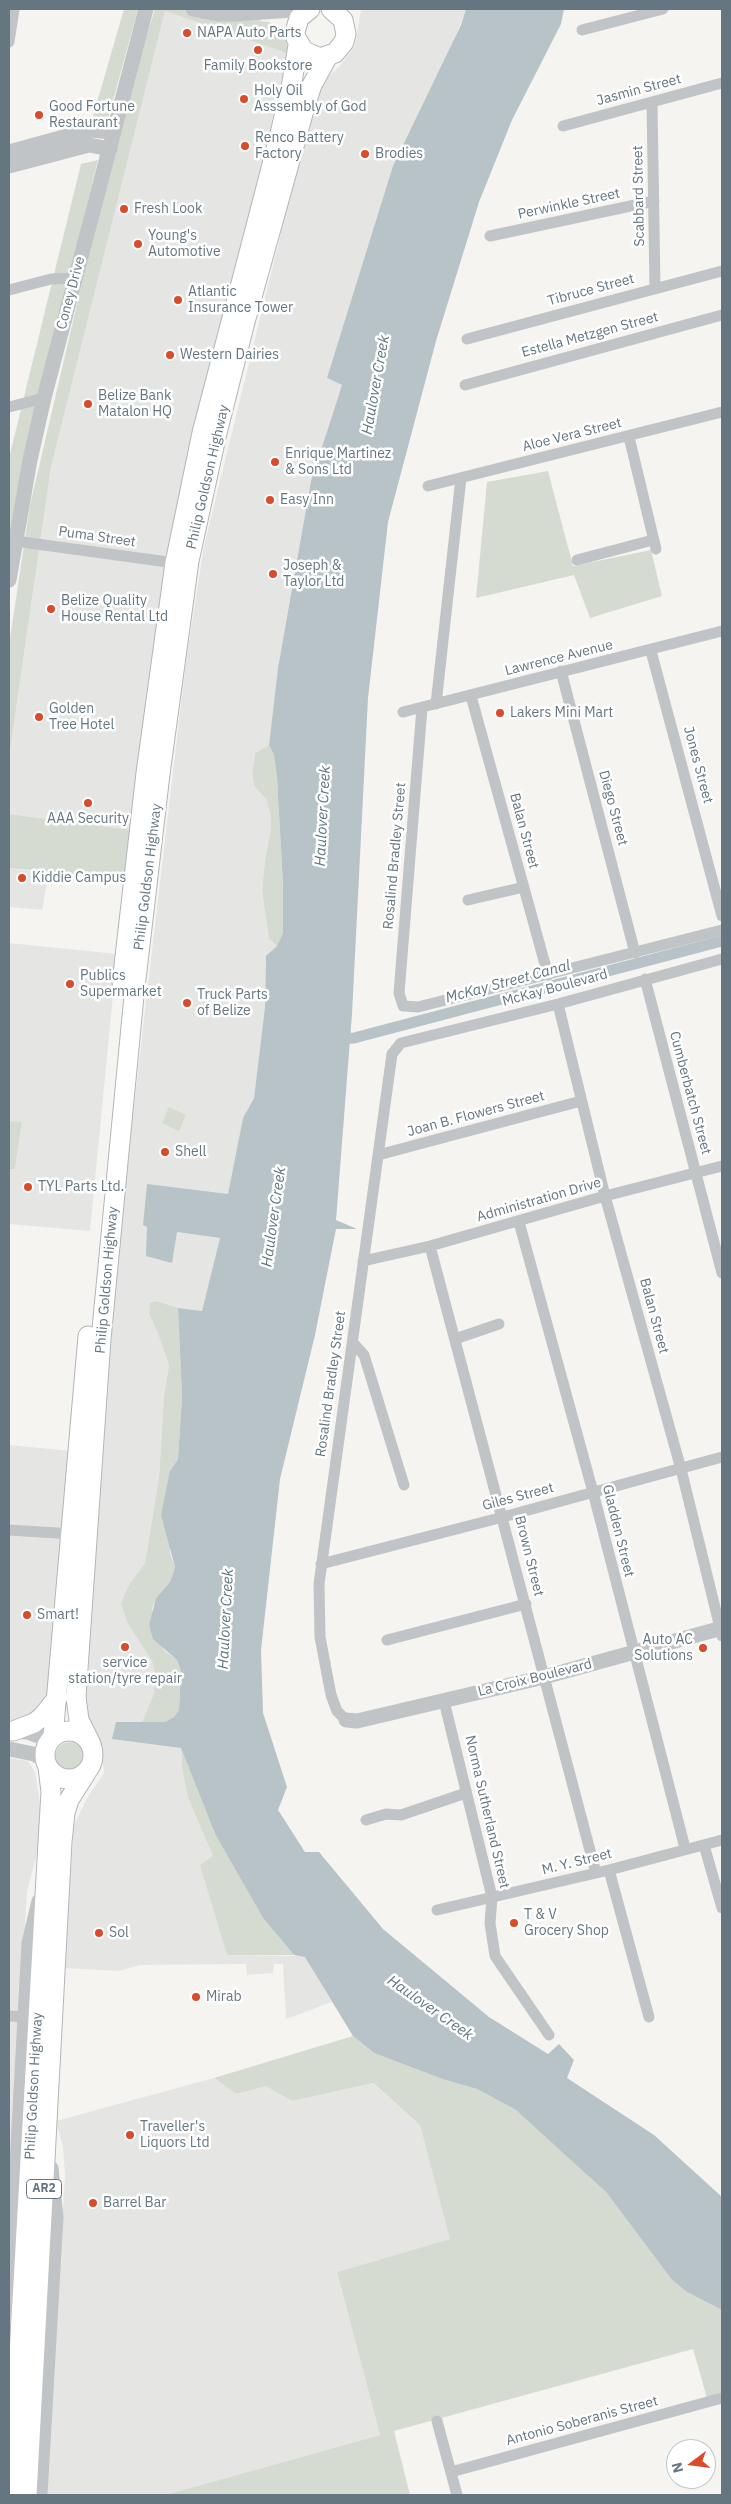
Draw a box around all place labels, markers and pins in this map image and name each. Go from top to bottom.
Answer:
place label: NAPA Auto Parts [197,25,302,41]
marker: NAPA Auto Parts [181,27,193,39]
marker: Family Bookstore [252,44,264,56]
place label: Family Bookstore [204,58,312,74]
place label: Holy Oil Asssembly of God [254,83,367,115]
marker: Holy Oil Asssembly of God [238,93,250,105]
place label: Good Fortune Restaurant [49,99,135,132]
marker: Good Fortune Restaurant [33,109,45,121]
place label: Renco Battery Factory [255,130,344,162]
marker: Renco Battery Factory [239,140,251,152]
place label: Brodies [375,146,423,162]
marker: Brodies [359,148,371,160]
place label: Fresh Look [134,201,202,217]
marker: Fresh Look [118,203,130,215]
place label: Young's Automotive [148,228,221,260]
marker: Young's Automotive [132,238,144,250]
place label: Atlantic Insurance Tower [188,284,293,316]
marker: Atlantic Insurance Tower [172,294,184,306]
place label: Western Dairies [180,347,279,363]
marker: Western Dairies [164,349,176,361]
place label: Belize Bank Matalon HQ [98,388,172,421]
marker: Belize Bank Matalon HQ [82,398,94,410]
place label: Enrique Martinez & Sons Ltd [285,446,391,478]
marker: Enrique Martinez & Sons Ltd [269,456,281,468]
place label: Easy Inn [280,492,334,508]
marker: Easy Inn [264,494,276,506]
place label: Joseph & Taylor Ltd [283,558,344,590]
marker: Joseph & Taylor Ltd [267,568,279,580]
place label: Belize Quality House Rental Ltd [61,593,168,626]
marker: Belize Quality House Rental Ltd [45,603,57,615]
place label: Golden Tree Hotel [49,701,114,734]
place label: Lakers Mini Mart [510,705,613,721]
marker: Lakers Mini Mart [494,707,506,719]
marker: Golden Tree Hotel [33,711,45,723]
marker: AAA Security [82,797,94,809]
place label: AAA Security [47,811,129,827]
place label: Kiddie Campus [32,870,126,886]
marker: Kiddie Campus [16,872,28,884]
place label: Publics Supermarket [80,968,162,1000]
marker: Publics Supermarket [64,978,76,990]
place label: Truck Parts of Belize [197,987,268,1020]
marker: Truck Parts of Belize [181,997,193,1009]
place label: Shell [175,1144,206,1160]
marker: Shell [159,1146,171,1158]
place label: TYL Parts Ltd. [38,1179,124,1195]
marker: TYL Parts Ltd. [22,1181,34,1193]
place label: Smart! [37,1607,79,1623]
marker: Smart! [21,1609,33,1621]
place label: Auto AC Solutions [634,1632,693,1664]
marker: service station/tyre repair [119,1641,131,1653]
marker: Auto AC Solutions [697,1642,709,1654]
place label: service station/tyre repair [68,1655,182,1688]
place label: T & V Grocery Shop [524,1907,609,1940]
marker: T & V Grocery Shop [508,1917,520,1929]
place label: Sol [109,1925,129,1941]
marker: Sol [93,1927,105,1939]
place label: Mirab [206,1989,242,2005]
marker: Mirab [190,1991,202,2003]
place label: Traveller's Liquors Ltd [140,2119,210,2152]
marker: Traveller's Liquors Ltd [124,2129,136,2141]
place label: Barrel Bar [103,2195,166,2211]
marker: Barrel Bar [87,2197,99,2209]

